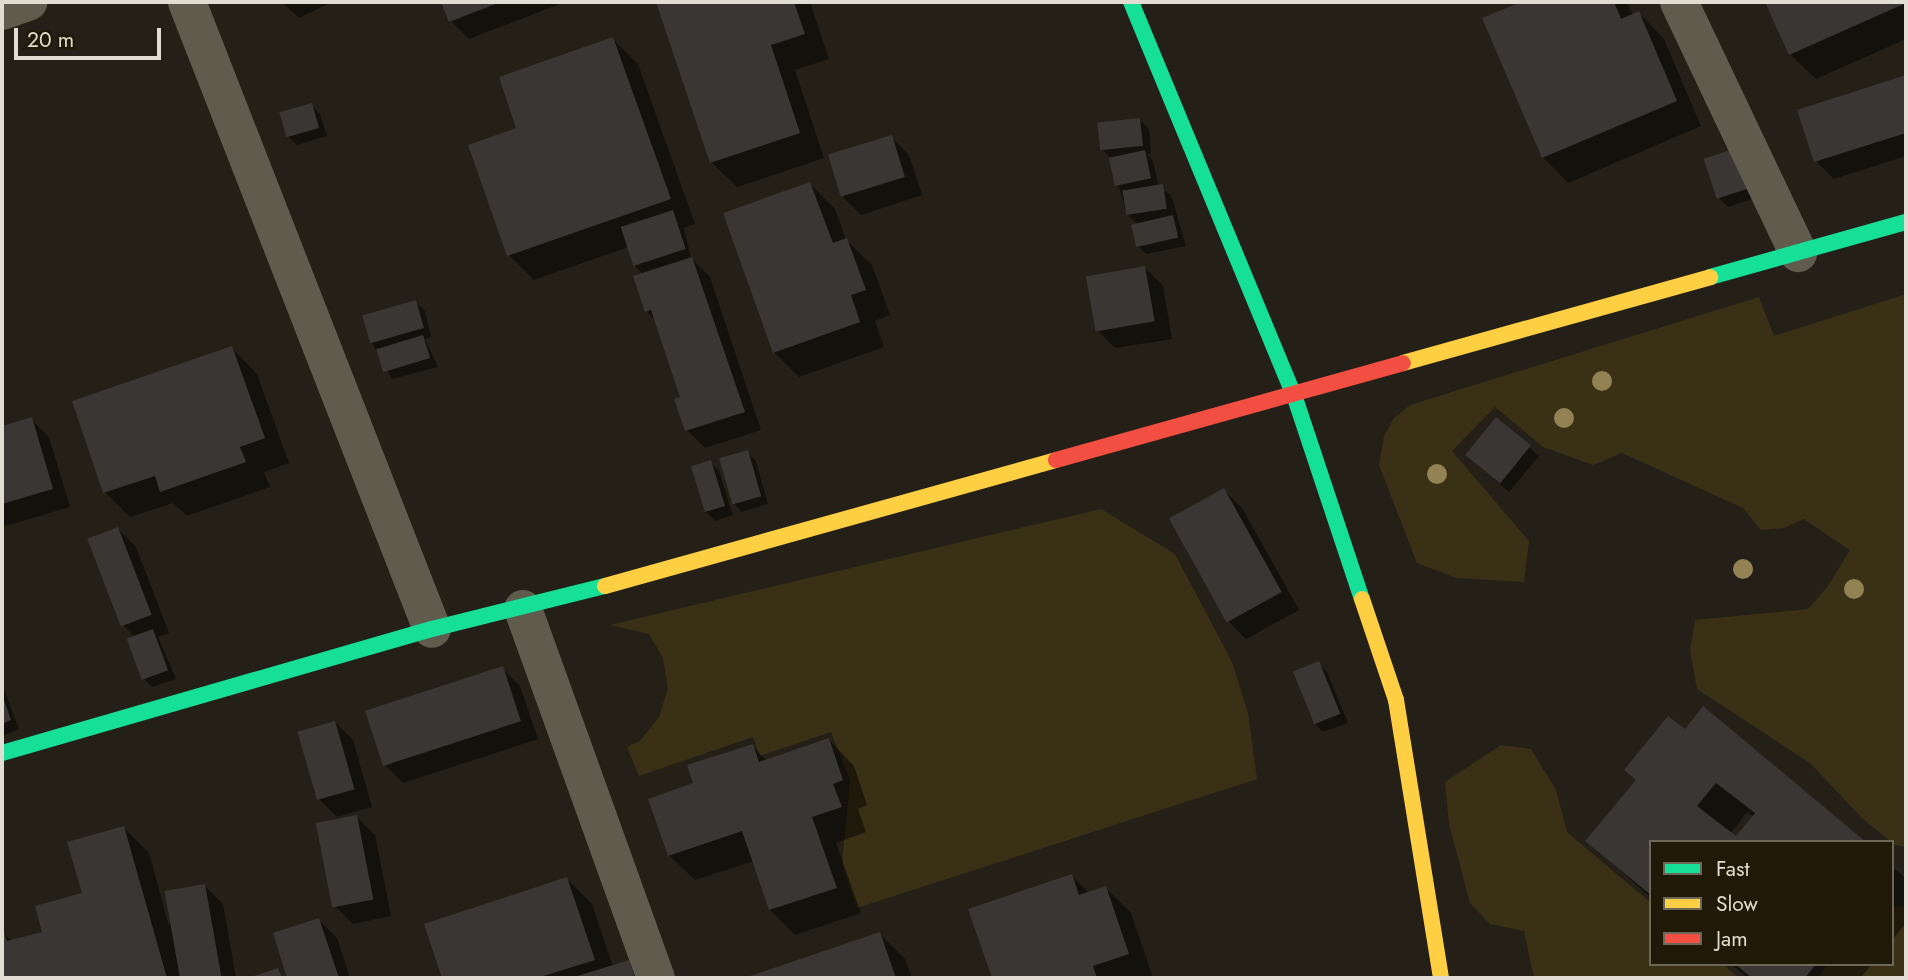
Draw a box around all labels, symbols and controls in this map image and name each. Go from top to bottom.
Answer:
scale bar [18,14,164,58]
text: 20 m [27,25,74,55]
legend [1649,840,1894,966]
text: Fast [1716,854,1749,884]
text: Slow [1716,889,1758,919]
text: Jam [1716,924,1748,954]

